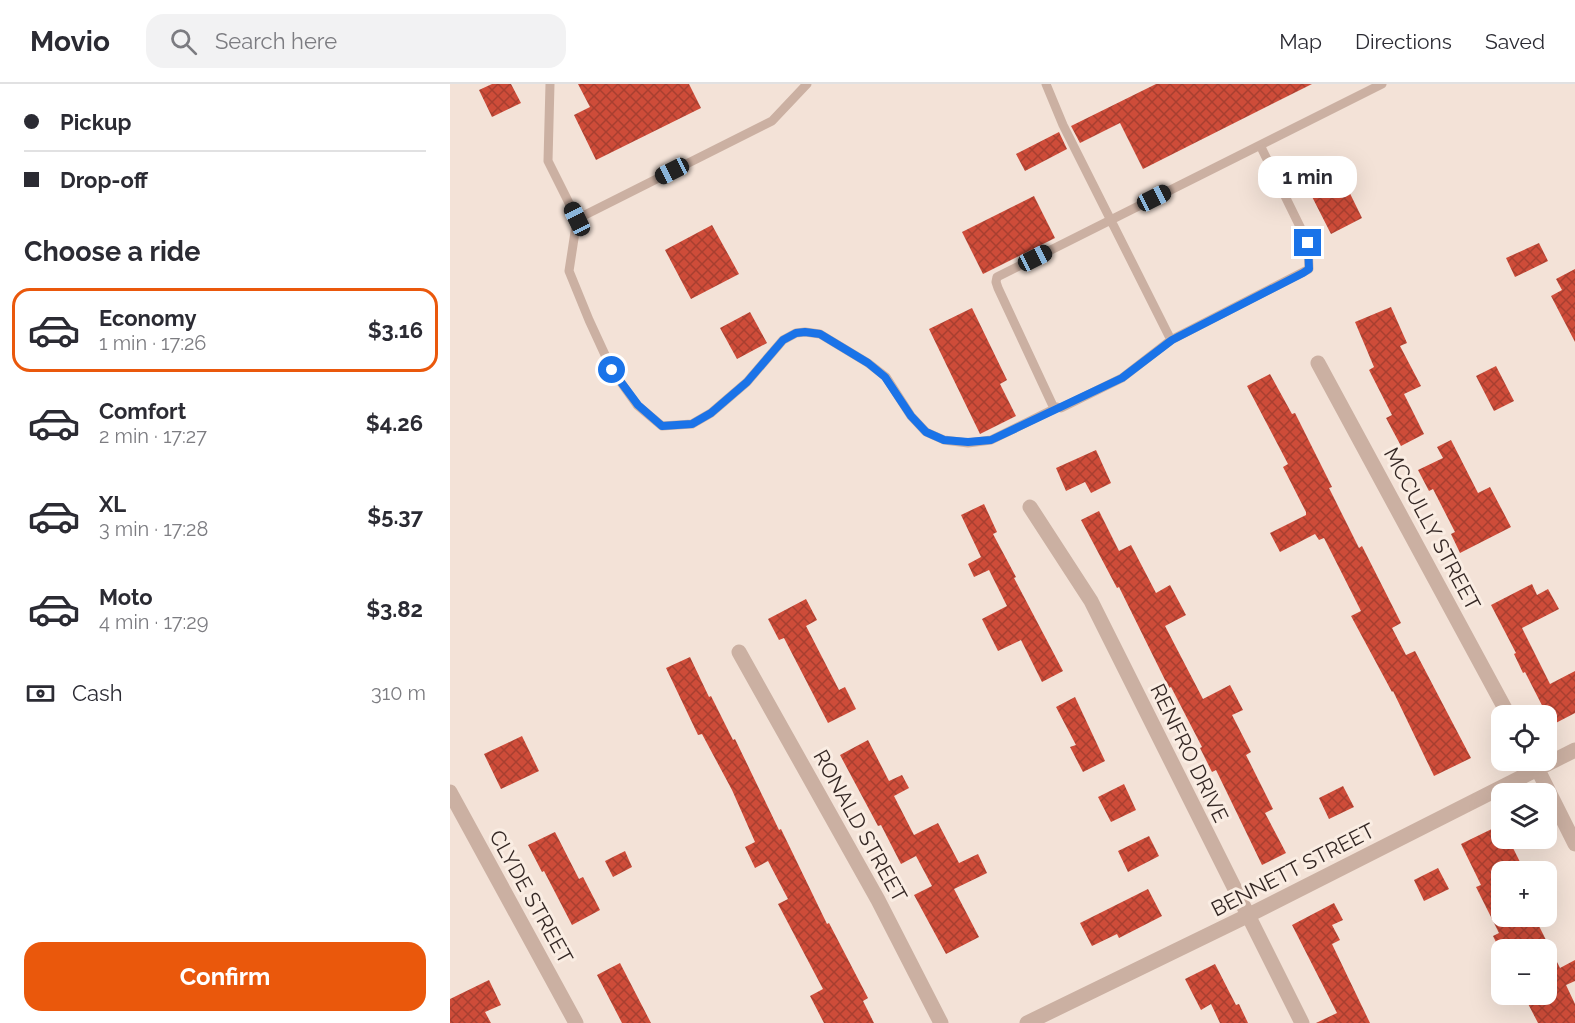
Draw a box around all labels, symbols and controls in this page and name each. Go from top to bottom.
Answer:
search box [146,14,566,68]
text: Movio [30,25,110,58]
icon: search [167,25,200,58]
text: Search here [215,28,337,54]
text: Map [1279,29,1322,54]
text: Directions [1355,29,1452,54]
text: Saved [1485,29,1545,54]
text: Pickup [60,109,132,135]
car [652,155,692,187]
callout: 1 min [1258,156,1358,198]
text: 1 min [1282,165,1333,189]
text: Drop-off [60,167,148,193]
car [1134,182,1174,214]
car [561,199,593,239]
route end [1294,229,1321,256]
text: Choose a ride [24,236,200,267]
car [1015,242,1055,274]
icon: car [27,303,81,357]
text: Economy [99,305,197,331]
text: $3.16 [368,317,423,343]
text: 1 min · 17:26 [99,331,206,355]
route start [598,356,625,383]
icon: car [27,396,81,450]
text: Comfort [99,398,186,424]
text: $4.26 [366,410,423,436]
text: 2 min · 17:27 [99,424,207,448]
street label: MCCULLY STREET [1379,443,1486,615]
icon: car [27,489,81,543]
text: XL [99,491,126,517]
text: $5.37 [367,503,423,529]
text: 3 min · 17:28 [99,517,208,541]
icon: car [27,582,81,636]
text: Moto [99,584,153,610]
text: $3.82 [366,596,423,622]
text: 4 min · 17:29 [99,610,208,634]
icon: cash [24,677,57,710]
street label: RENFRO DRIVE [1145,679,1234,826]
text: Cash [72,680,123,706]
text: 310 m [371,681,426,705]
map controls [1491,705,1557,1005]
button: locate [1491,705,1557,771]
street label: RONALD STREET [808,745,913,906]
button: layers [1491,783,1557,849]
street label: BENNETT STREET [1207,817,1379,922]
street label: CLYDE STREET [484,826,579,968]
button: + [1491,861,1557,927]
button: − [1491,939,1557,1005]
button: Confirm [24,942,426,1011]

